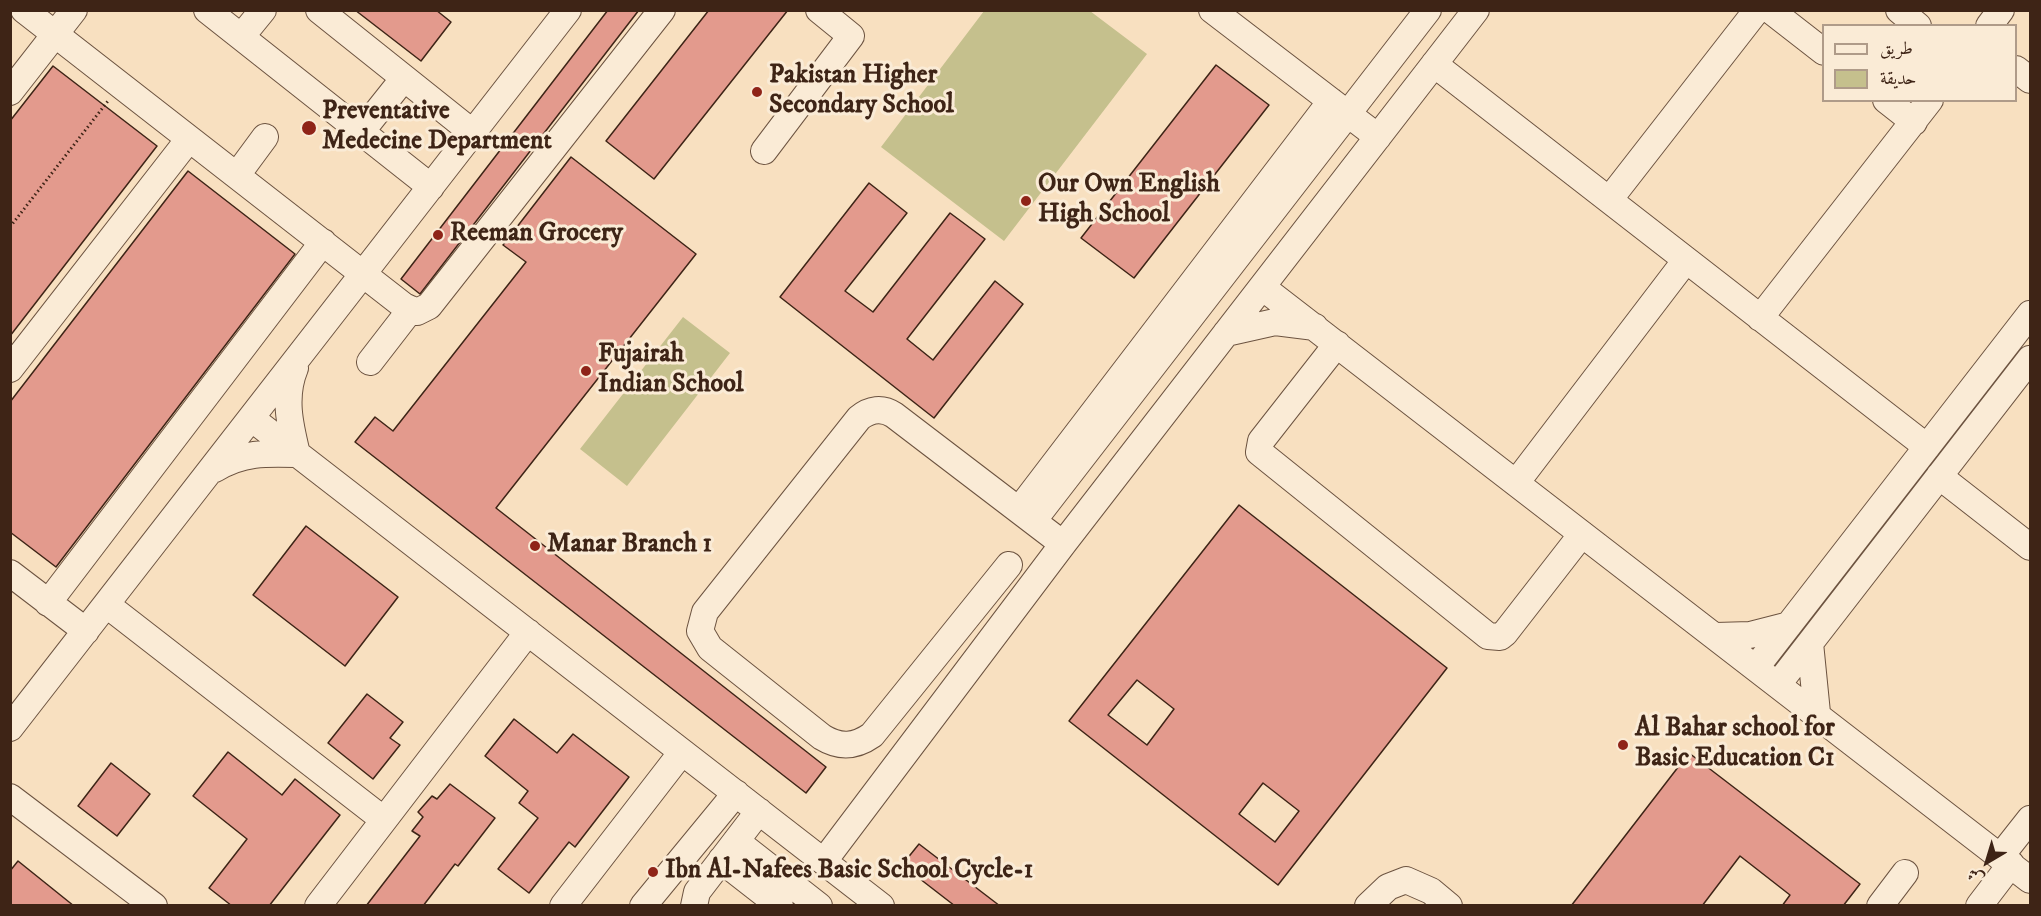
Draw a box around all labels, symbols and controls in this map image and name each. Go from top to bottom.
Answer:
legend [1822,24,2017,102]
text: طريق [1880,38,1913,60]
place label: Pakistan Higher Secondary School [769,61,954,122]
text: حديقة [1880,68,1916,90]
marker: Pakistan Higher Secondary School [750,85,764,99]
place label: Preventative Medecine Department [322,97,552,158]
marker: Preventative Medecine Department [300,119,318,137]
place label: Our Own English High School [1038,170,1220,231]
marker: Our Own English High School [1019,194,1033,208]
place label: Reeman Grocery [450,219,623,251]
marker: Reeman Grocery [431,228,445,242]
place label: Fujairah Indian School [598,340,743,402]
marker: Fujairah Indian School [579,364,593,378]
place label: Manar Branch 1 [547,530,712,562]
marker: Manar Branch 1 [528,539,542,553]
place label: Al Bahar school for Basic Education C1 [1635,714,1835,776]
marker: Al Bahar school for Basic Education C1 [1616,738,1630,752]
north arrow [1957,832,2017,892]
place label: Ibn Al-Nafees Basic School Cycle-1 [665,856,1033,888]
text: ش [1964,863,1988,889]
marker: Ibn Al-Nafees Basic School Cycle-1 [646,865,660,879]

